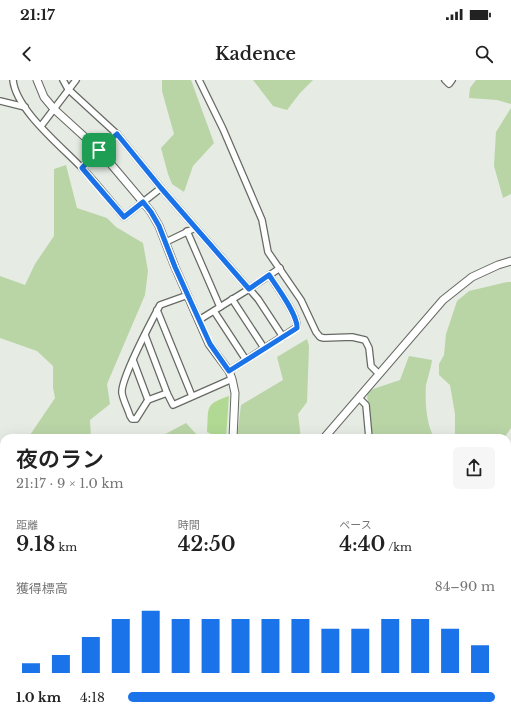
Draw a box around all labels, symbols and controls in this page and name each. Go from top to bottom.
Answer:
text: 21:17 [20,5,55,24]
icon: back [16,43,38,65]
text: Kadence [215,43,296,65]
icon: search [473,43,495,65]
pin [82,133,116,167]
icon: arrive [88,139,110,161]
text: 夜のラン [16,446,104,473]
button: share [453,447,495,489]
text: 21:17 · 9 × 1.0 km [16,475,124,492]
text: 距離 [16,518,38,532]
text: 時間 [178,518,200,532]
text: ペース [339,518,372,532]
text: 9.18 [16,532,55,556]
text: 42:50 [178,532,235,556]
text: 4:40 [339,532,385,556]
text: km [55,540,77,554]
text: /km [385,540,412,554]
text: 84–90 m [435,578,495,595]
text: 獲得標高 [16,580,68,597]
text: 1.0 km [16,689,61,706]
text: 4:18 [80,689,105,706]

